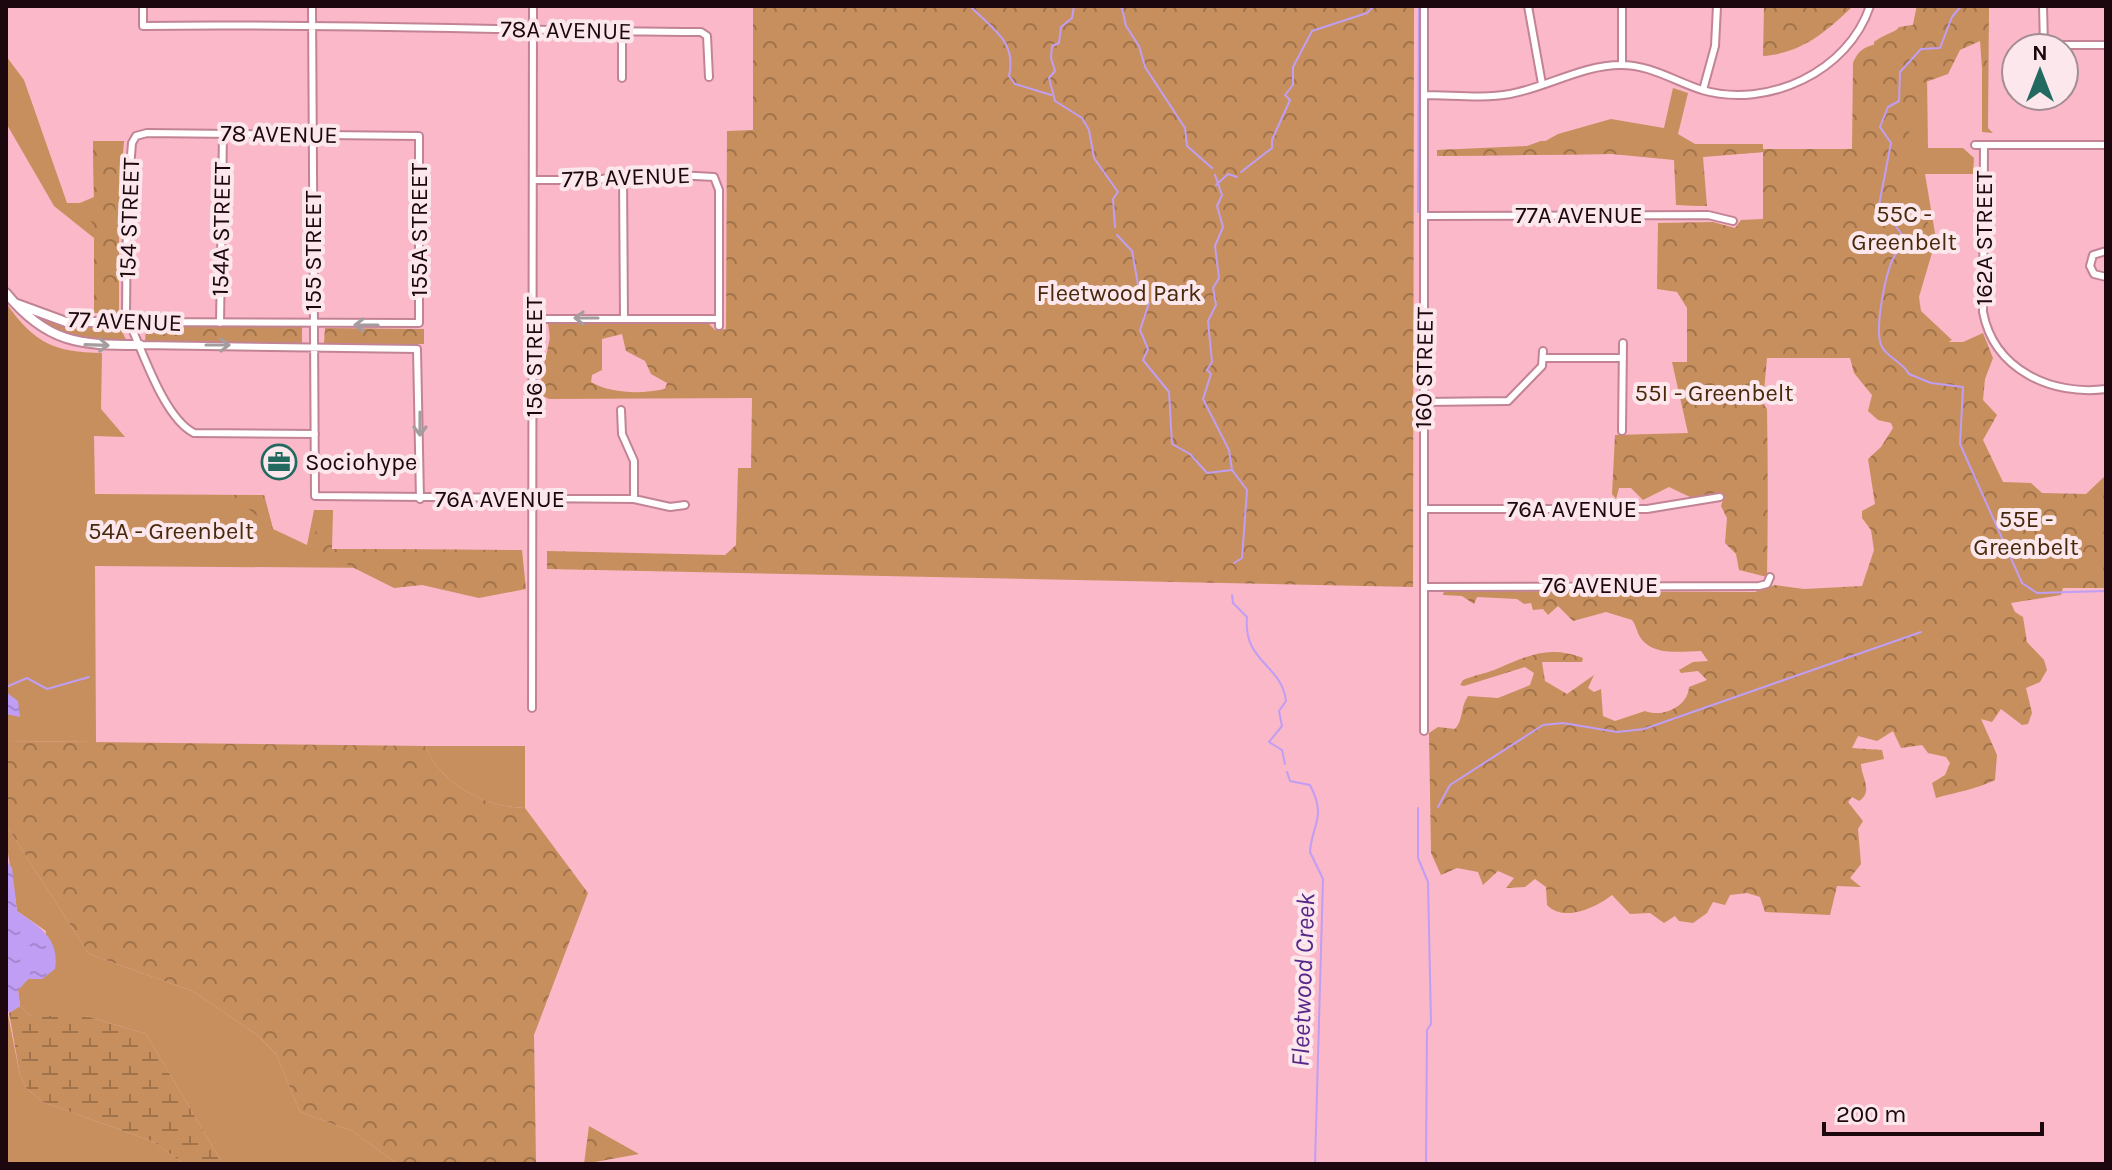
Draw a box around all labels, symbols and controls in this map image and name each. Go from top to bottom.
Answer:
street label: 78A AVENUE [500,15,632,45]
north arrow [2000,32,2080,112]
text: N [2032,40,2048,66]
street label: 78 AVENUE [220,119,338,149]
street label: 154 STREET [113,157,145,279]
street label: 154A STREET [206,161,236,297]
street label: 77B AVENUE [561,161,691,193]
street label: 155A STREET [405,163,433,297]
street label: 162A STREET [1970,170,1998,306]
street label: 155 STREET [299,191,327,311]
park label: 55C - Greenbelt [1851,200,1957,256]
street label: 77A AVENUE [1515,201,1643,229]
park label: Fleetwood Park [1036,279,1202,307]
street label: 156 STREET [520,296,548,418]
street label: 77 AVENUE [68,305,182,337]
street label: 160 STREET [1409,307,1439,429]
one-way arrow [573,310,600,326]
one-way arrow [353,317,380,333]
one-way arrow [83,337,110,352]
one-way arrow [204,337,231,353]
park label: 55I - Greenbelt [1634,379,1794,407]
one-way arrow [412,410,428,437]
office icon: Sociohype [260,443,298,481]
place label: Sociohype [305,448,417,476]
street label: 76A AVENUE [435,485,565,513]
street label: 76A AVENUE [1507,495,1637,523]
park label: 55E - Greenbelt [1973,505,2079,561]
park label: 54A - Greenbelt [88,517,254,545]
street label: 76 AVENUE [1542,571,1658,599]
water label: Fleetwood Creek [1284,892,1322,1068]
scale bar [1824,1086,2042,1136]
text: 200 m [1836,1100,1907,1128]

